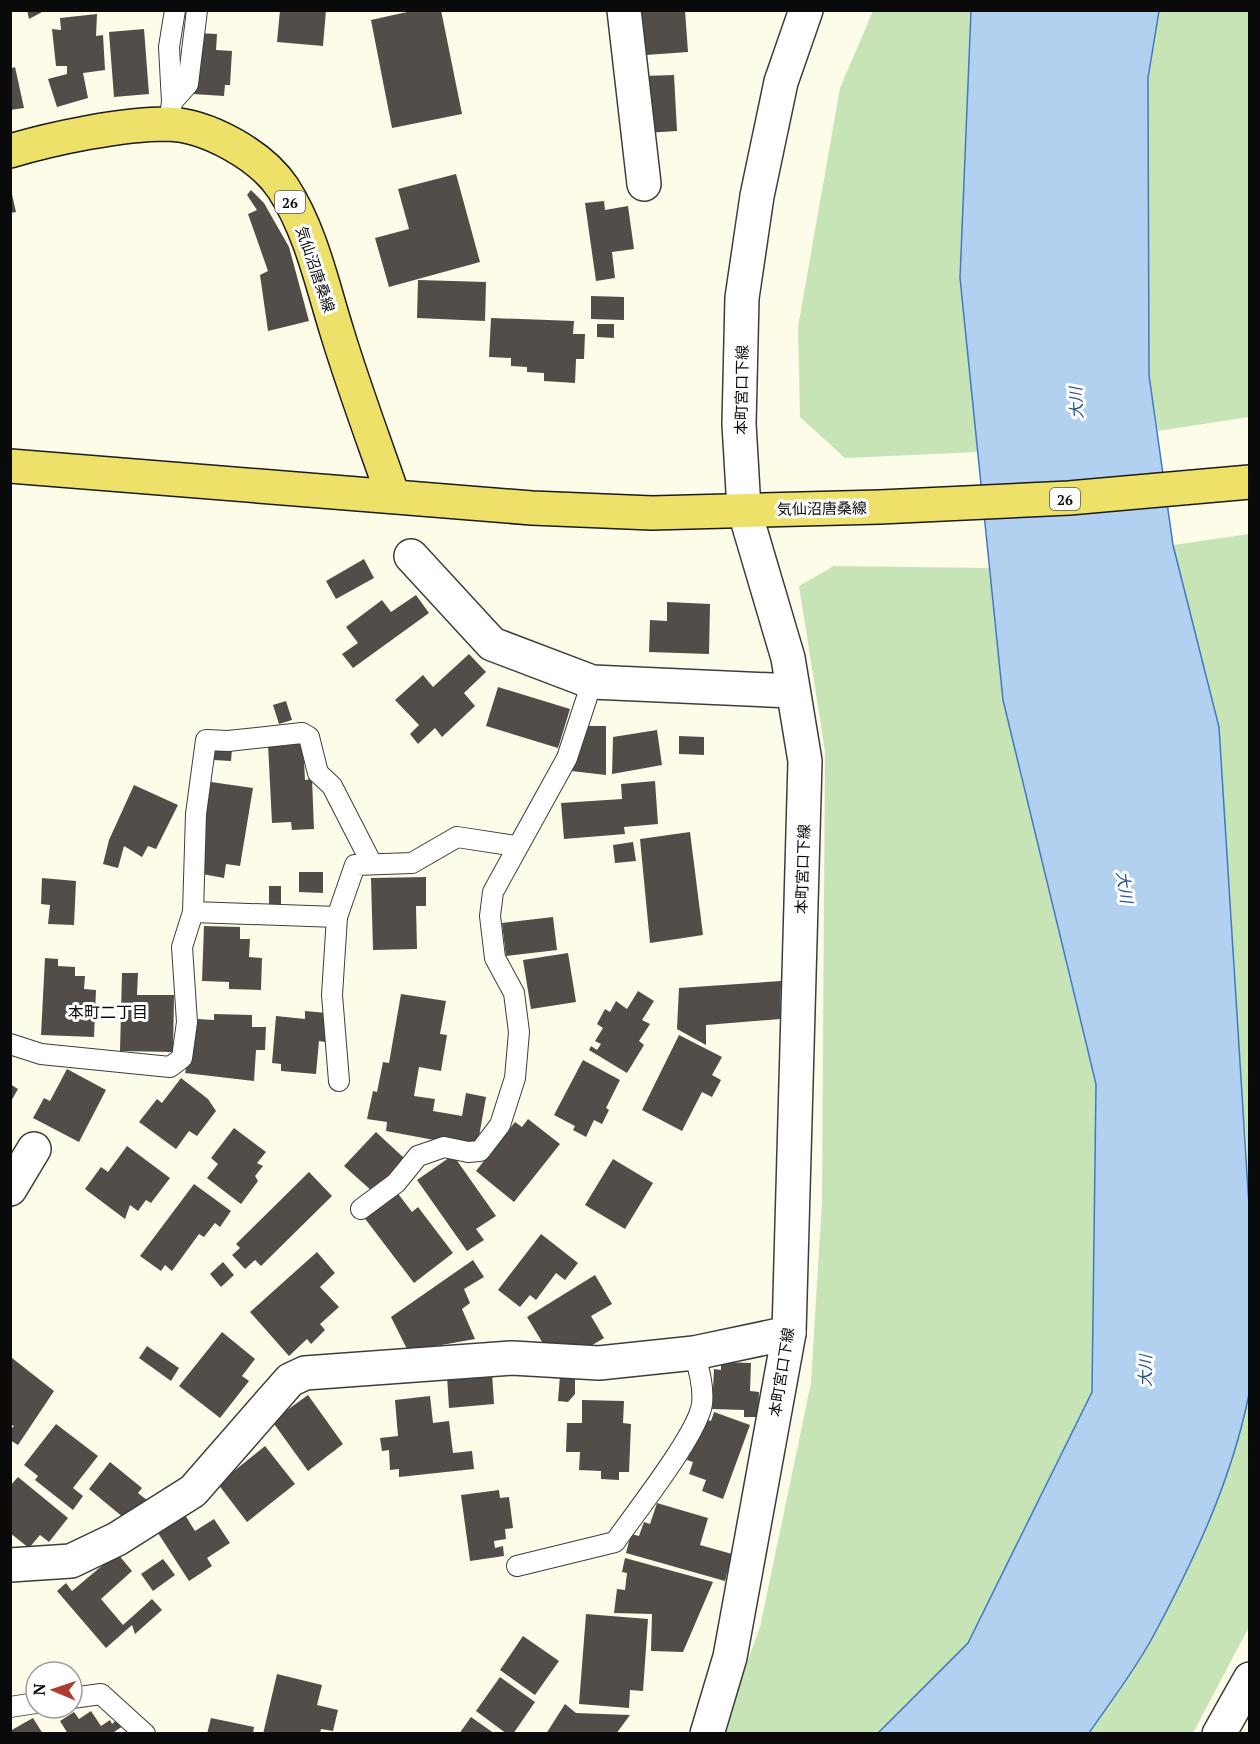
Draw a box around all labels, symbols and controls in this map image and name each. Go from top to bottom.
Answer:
road number: 26 [275,191,305,213]
street label: 気仙沼唐桑線 [292,223,340,315]
street label: 本町宮口下線 [730,345,752,435]
water label: 大川 [1064,384,1088,420]
road number: 26 [1050,488,1080,510]
street label: 気仙沼唐桑線 [777,497,867,519]
street label: 本町宮口下線 [790,824,814,914]
water label: 大川 [1112,870,1138,906]
district label: 本町二丁目 [68,1001,148,1023]
street label: 本町宮口下線 [764,1326,798,1418]
water label: 大川 [1134,1353,1156,1387]
north arrow [24,1660,84,1720]
text: N [28,1683,50,1696]

